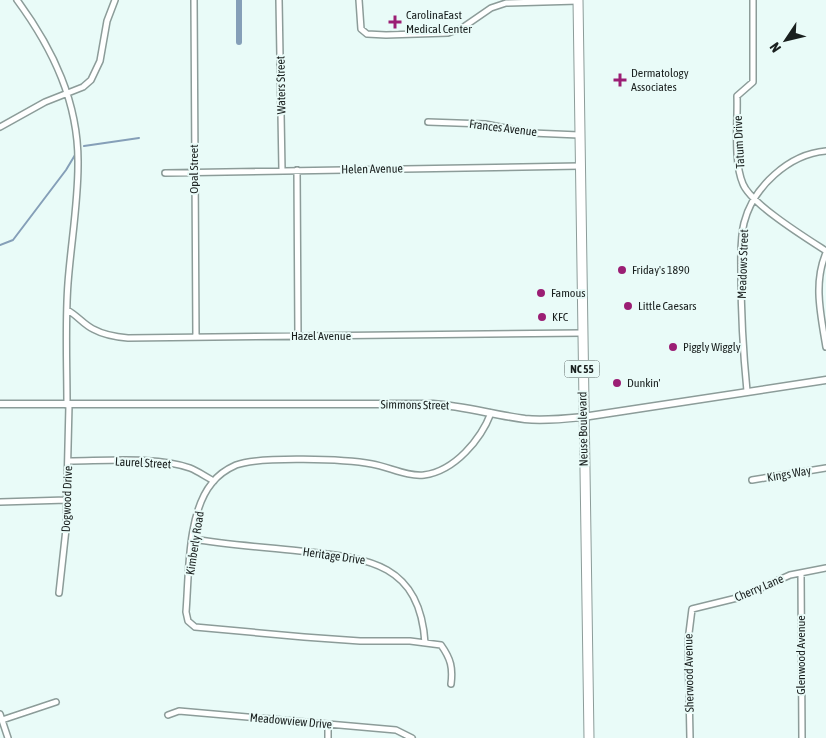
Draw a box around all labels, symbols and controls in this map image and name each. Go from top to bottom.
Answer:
place label: CarolinaEast Medical Center [406,8,472,36]
marker: CarolinaEast Medical Center [388,15,402,29]
north arrow [761,15,811,65]
text: N [766,39,784,55]
street label: Waters Street [273,55,289,114]
place label: Dermatology Associates [631,66,689,94]
marker: Dermatology Associates [613,73,627,87]
street label: Tatum Drive [731,115,747,169]
street label: Frances Avenue [468,117,538,139]
street label: Opal Street [187,144,201,194]
street label: Helen Avenue [341,161,403,177]
street label: Meadows Street [735,228,751,299]
place label: Friday's 1890 [632,263,690,277]
marker: Friday's 1890 [616,264,628,276]
place label: Famous [551,286,586,300]
marker: Famous [535,287,547,299]
place label: Little Caesars [638,299,697,313]
marker: Little Caesars [622,300,634,312]
place label: KFC [552,310,569,324]
marker: KFC [536,311,548,323]
street label: Hazel Avenue [291,329,351,343]
place label: Piggly Wiggly [683,340,741,354]
marker: Piggly Wiggly [667,341,679,353]
road number: NC 55 [564,360,600,378]
place label: Dunkin' [627,376,661,390]
marker: Dunkin' [611,377,623,389]
street label: Neuse Boulevard [575,391,591,467]
street label: Simmons Street [381,397,450,413]
street label: Laurel Street [115,455,172,471]
street label: Kings Way [766,463,812,485]
street label: Dogwood Drive [59,466,75,532]
street label: Kimberly Road [183,510,207,576]
street label: Heritage Drive [302,545,366,567]
street label: Cherry Lane [732,571,786,605]
street label: Glenwood Avenue [794,615,808,695]
street label: Sherwood Avenue [681,634,697,712]
street label: Meadowview Drive [249,710,333,732]

